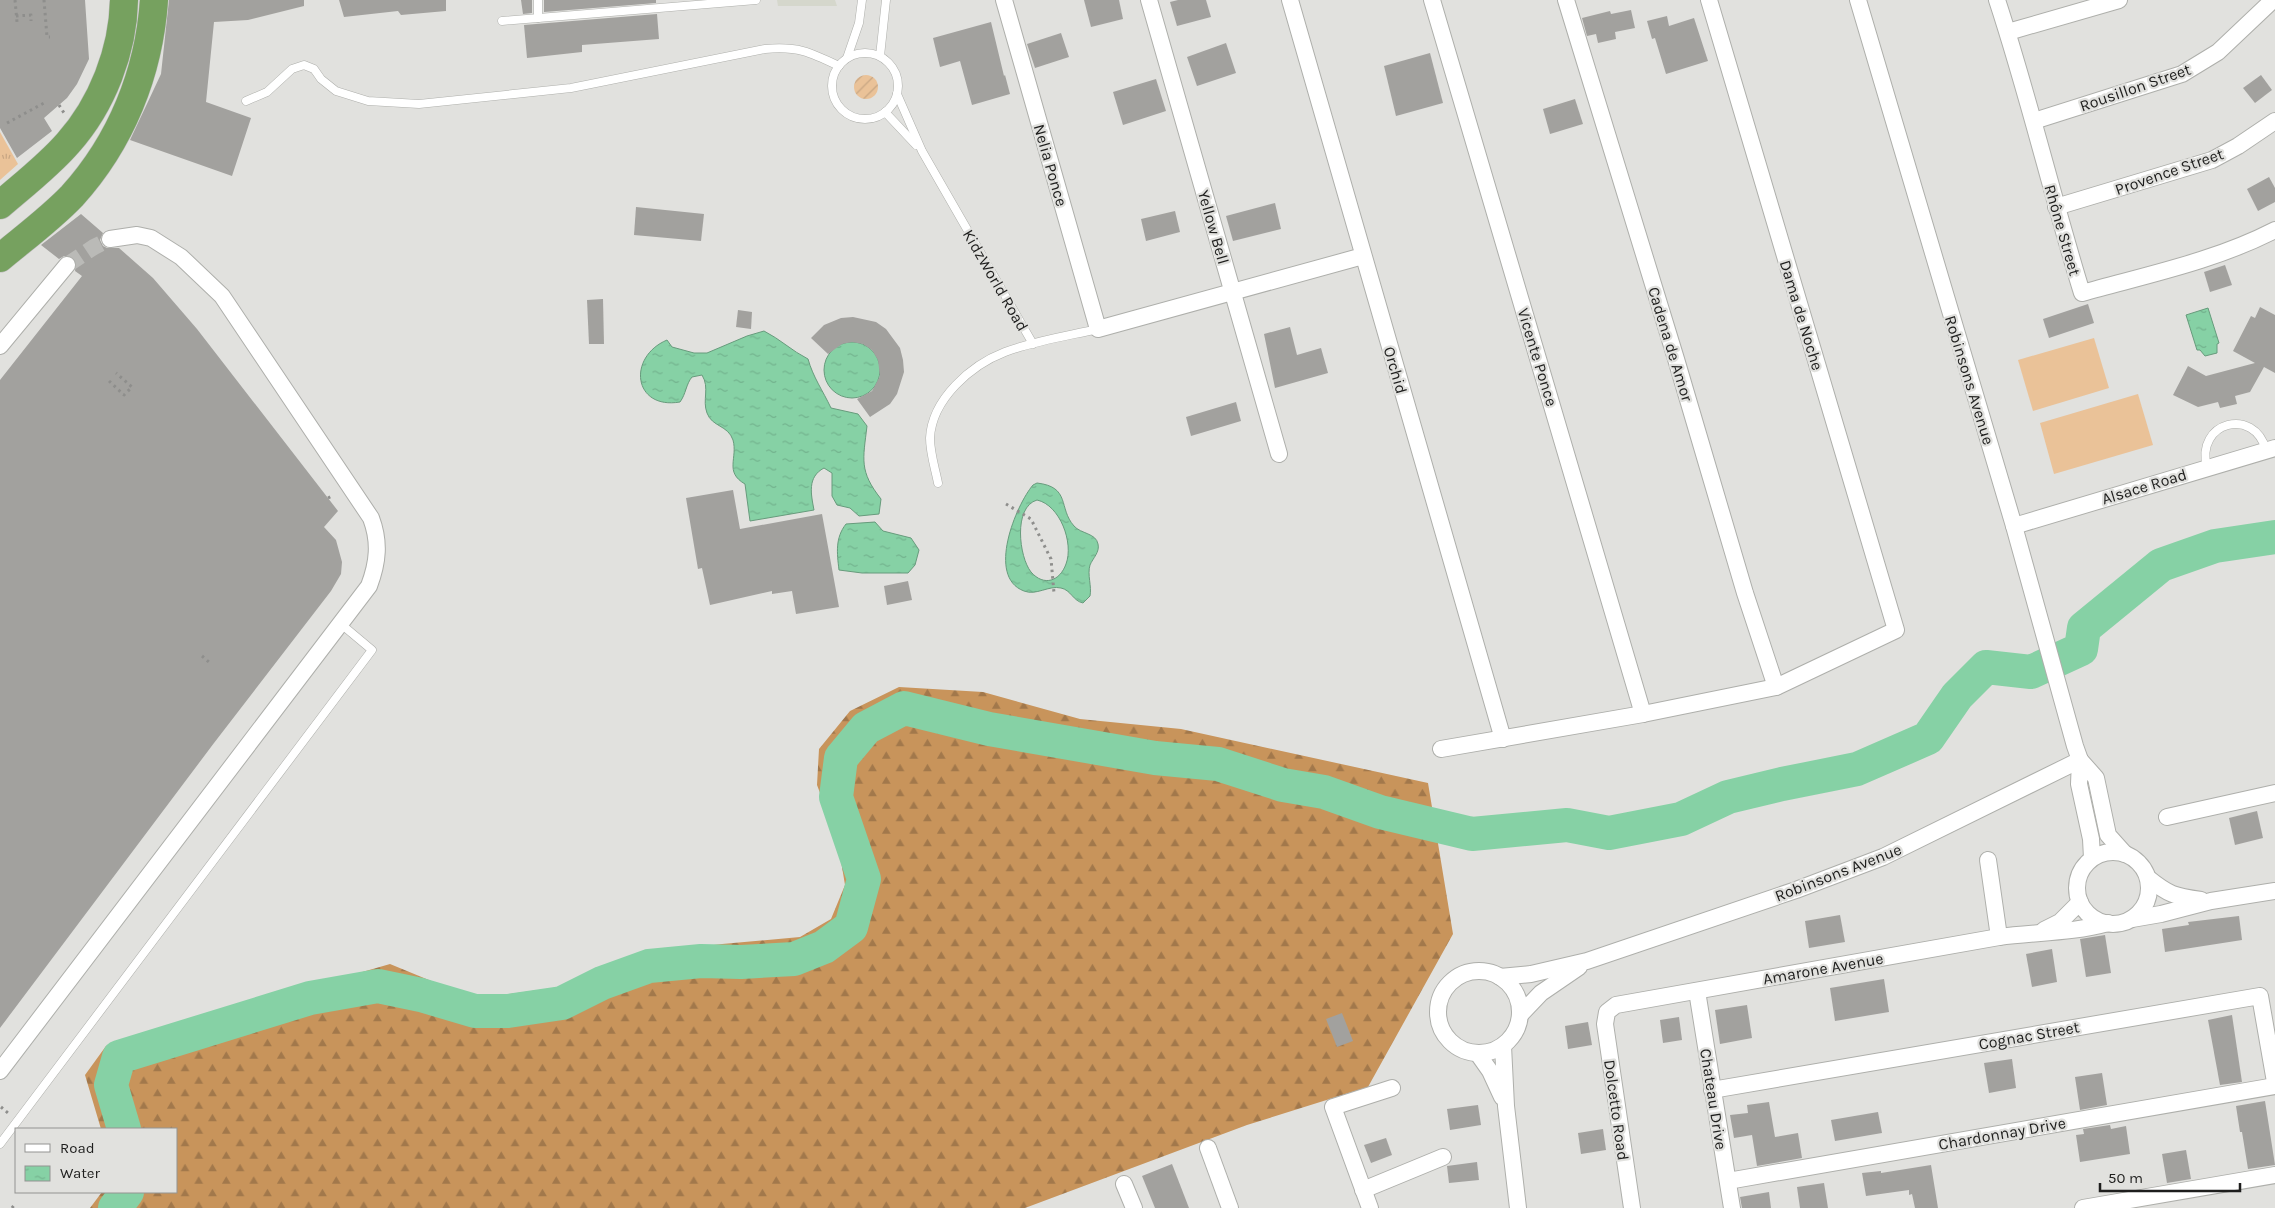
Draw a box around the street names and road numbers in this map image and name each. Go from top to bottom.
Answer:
street label: Rousillon Street [2077,60,2193,115]
street label: Nelia Ponce [1030,122,1071,208]
street label: Provence Street [2112,144,2226,199]
street label: Rhône Street [2040,182,2085,278]
street label: Yellow Bell [1194,188,1233,266]
street label: KidzWorld Road [959,226,1032,335]
street label: Dama de Noche [1776,258,1827,373]
street label: Cadena de Amor [1644,285,1697,404]
street label: Vicente Ponce [1514,306,1561,409]
street label: Robinsons Avenue [1941,313,1998,447]
street label: Orchid [1380,344,1411,396]
street label: Alsace Road [2099,465,2189,508]
street label: Robinsons Avenue [1772,840,1904,905]
street label: Amarone Avenue [1761,949,1885,988]
street label: Cognac Street [1977,1017,2081,1054]
street label: Chateau Drive [1696,1047,1731,1151]
street label: Dolcetto Road [1600,1058,1633,1162]
street label: Chardonnay Drive [1937,1113,2067,1154]

